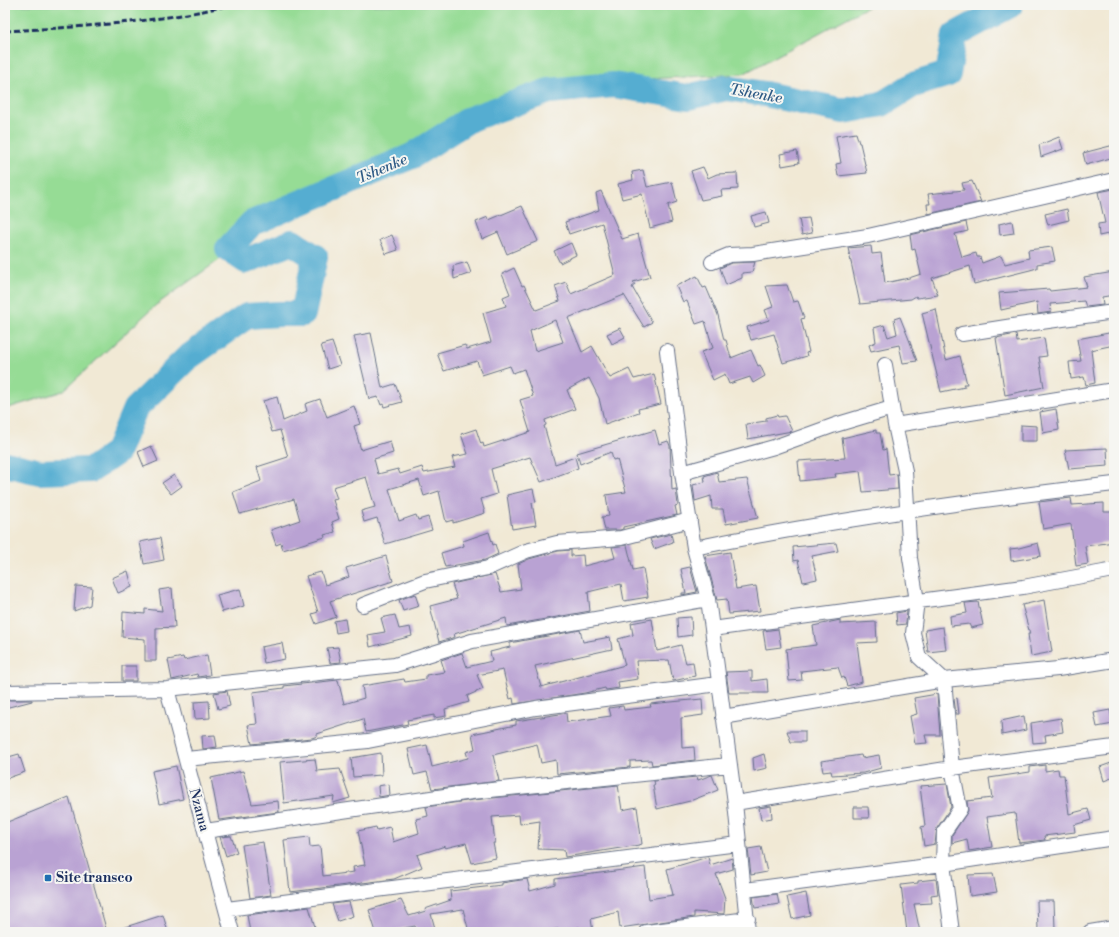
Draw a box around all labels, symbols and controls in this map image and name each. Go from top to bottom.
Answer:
water label: Tshenke [728,80,784,108]
water label: Tshenke [354,150,410,188]
street label: Nzama [185,787,214,834]
place label: Site transco [56,869,133,887]
marker: Site transco [43,873,53,883]

